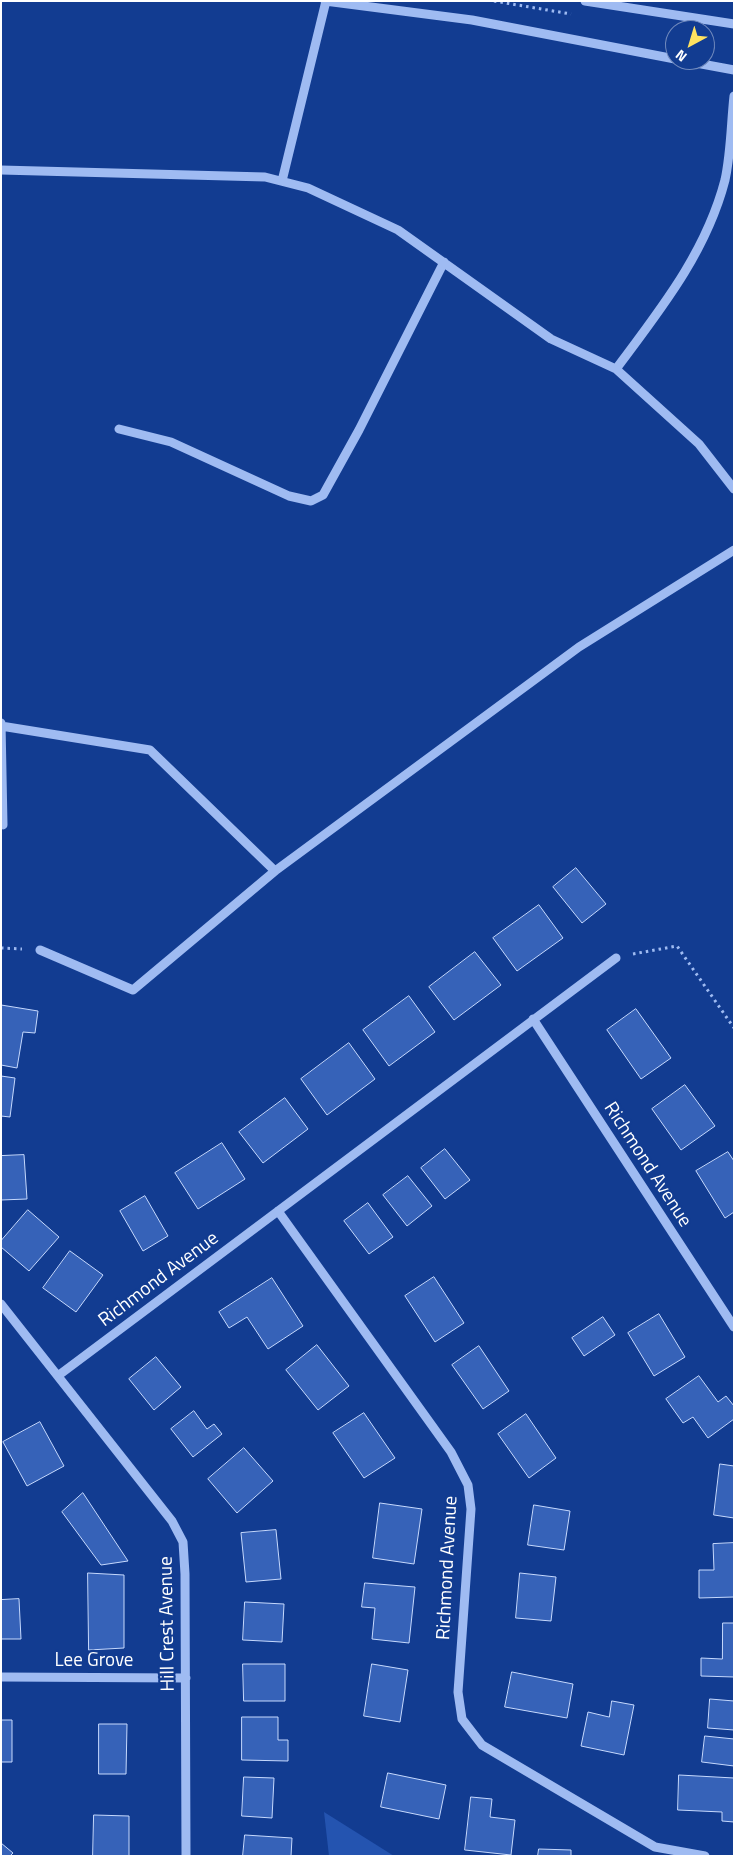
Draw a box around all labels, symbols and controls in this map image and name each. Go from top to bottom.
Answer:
north arrow [665,20,715,70]
text: N [671,45,691,67]
street label: Richmond Avenue [598,1098,696,1232]
street label: Richmond Avenue [95,1228,223,1332]
street label: Richmond Avenue [433,1495,463,1641]
street label: Hill Crest Avenue [155,1556,181,1692]
street label: Lee Grove [55,1650,133,1672]

